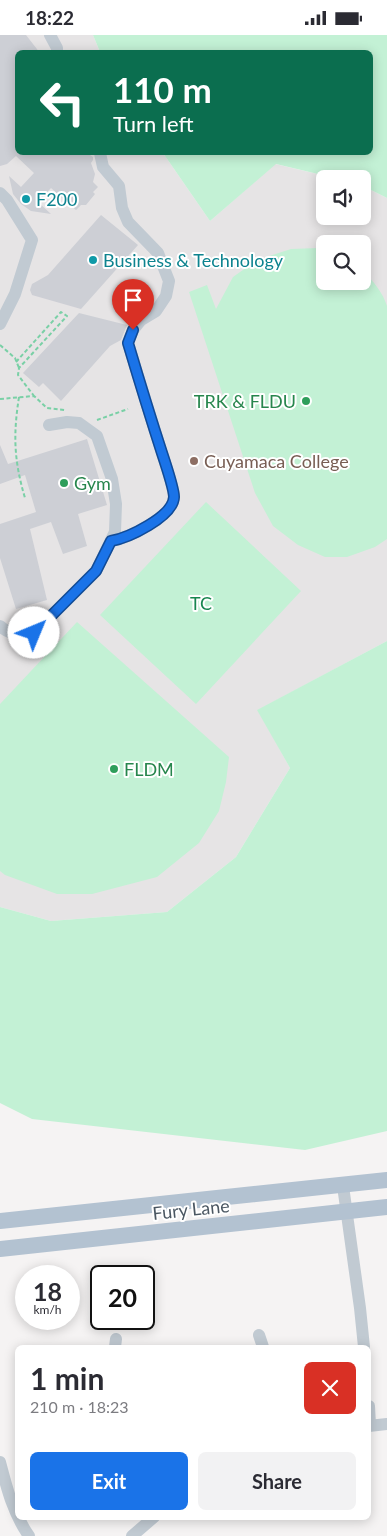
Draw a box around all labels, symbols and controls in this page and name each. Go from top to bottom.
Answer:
text: 18:22 [25,6,74,29]
text: 110 m [113,68,212,110]
icon: left [30,70,95,135]
text: Turn left [113,110,194,137]
map controls [316,170,371,290]
button: sound [316,170,371,225]
place label: F200 [36,188,78,210]
marker: F200 [20,193,32,205]
button: search [316,235,371,290]
place label: Business & Technology [103,249,284,271]
marker: Business & Technology [87,254,99,266]
pin [112,279,154,330]
icon: arrive [119,286,147,314]
place label: TRK & FLDU [194,390,296,412]
marker: TRK & FLDU [300,395,312,407]
place label: Cuyamaca College [204,450,349,472]
marker: Cuyamaca College [188,455,200,467]
place label: Gym [74,472,111,494]
marker: Gym [58,477,70,489]
park label: TC [190,592,212,614]
position arrow [7,606,59,658]
place label: FLDM [124,758,174,780]
marker: FLDM [108,763,120,775]
street label: Fury Lane [151,1194,231,1224]
speed limit sign: 20 [90,1265,155,1330]
text: 18 [33,1276,62,1306]
text: km/h [33,1302,62,1317]
text: 1 min [30,1360,104,1396]
button: close [304,1362,356,1414]
text: 210 m · 18:23 [30,1397,129,1416]
button: Exit [30,1452,188,1510]
button: Share [198,1452,356,1510]

